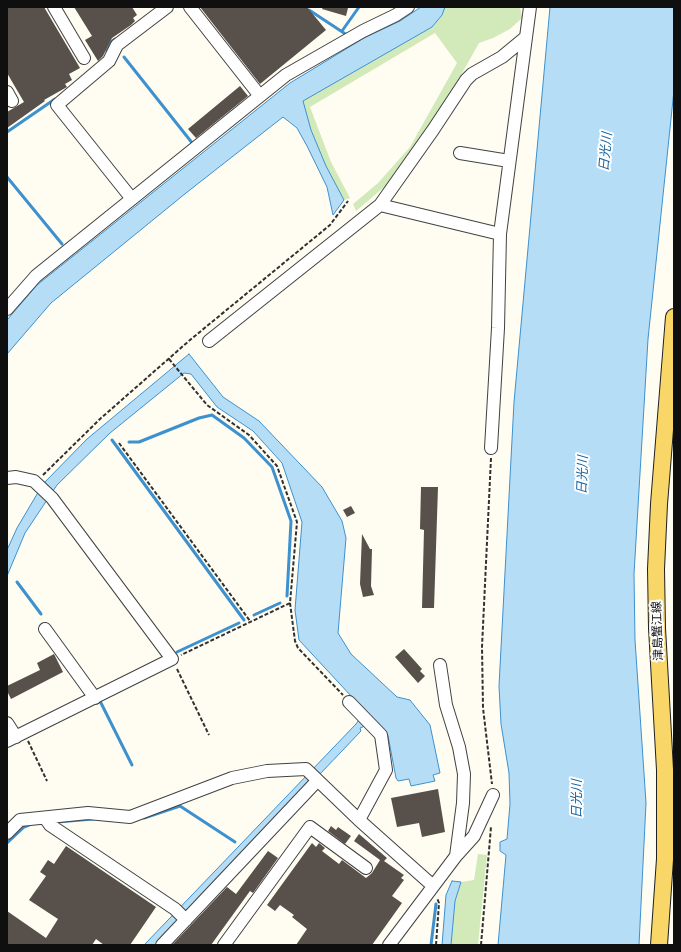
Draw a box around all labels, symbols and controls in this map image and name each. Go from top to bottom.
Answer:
water label: 日光川 [597,132,615,172]
water label: 日光川 [575,455,591,495]
street label: 津島蟹江線 [650,601,666,661]
water label: 日光川 [569,780,585,818]

